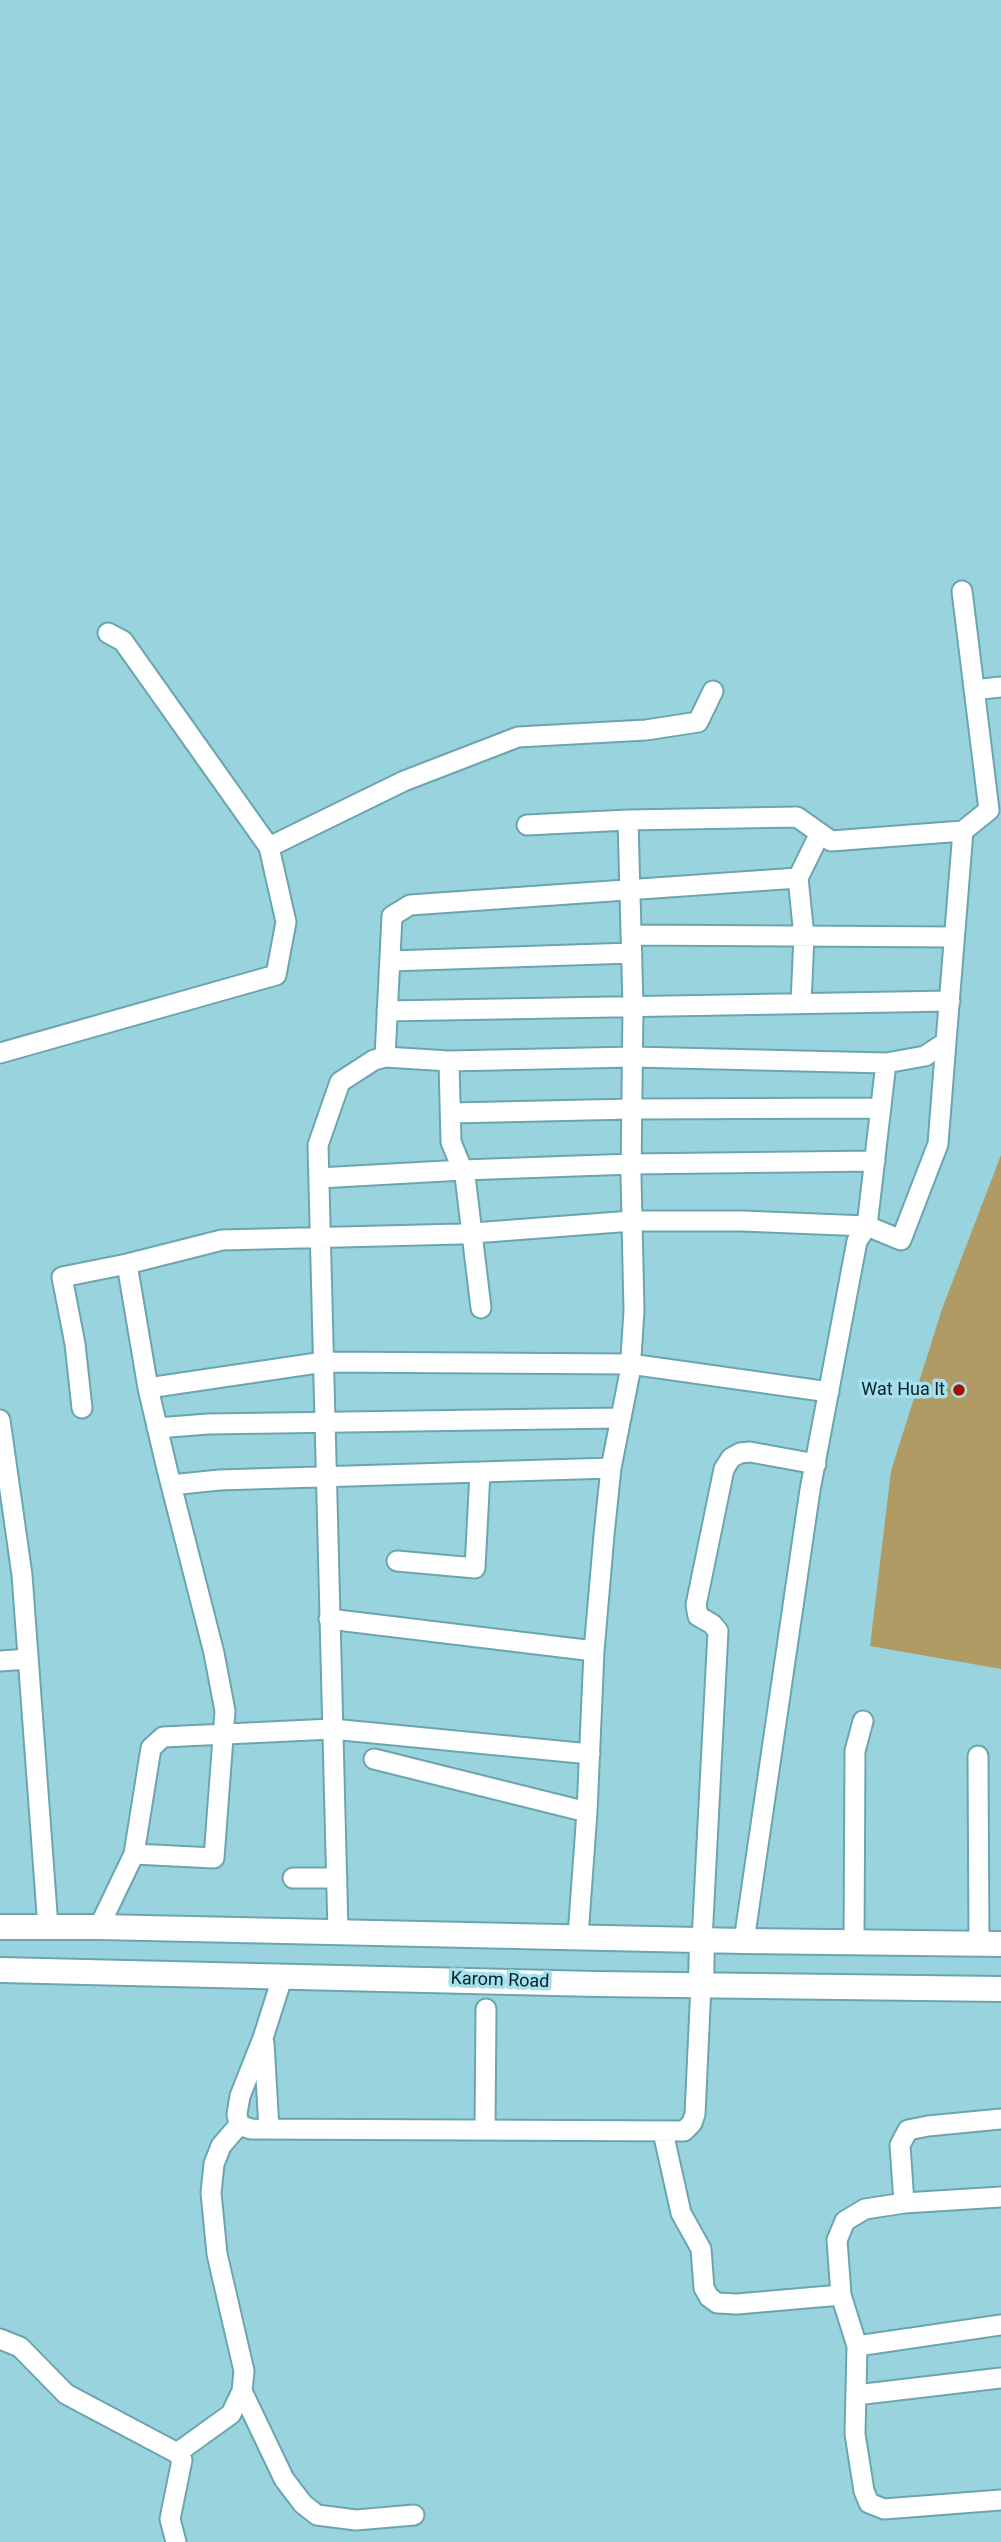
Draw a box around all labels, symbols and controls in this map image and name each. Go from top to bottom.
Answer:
place label: Wat Hua It [861,1379,945,1401]
marker: Wat Hua It [951,1382,967,1398]
street label: Karom Road [450,1968,550,1994]

